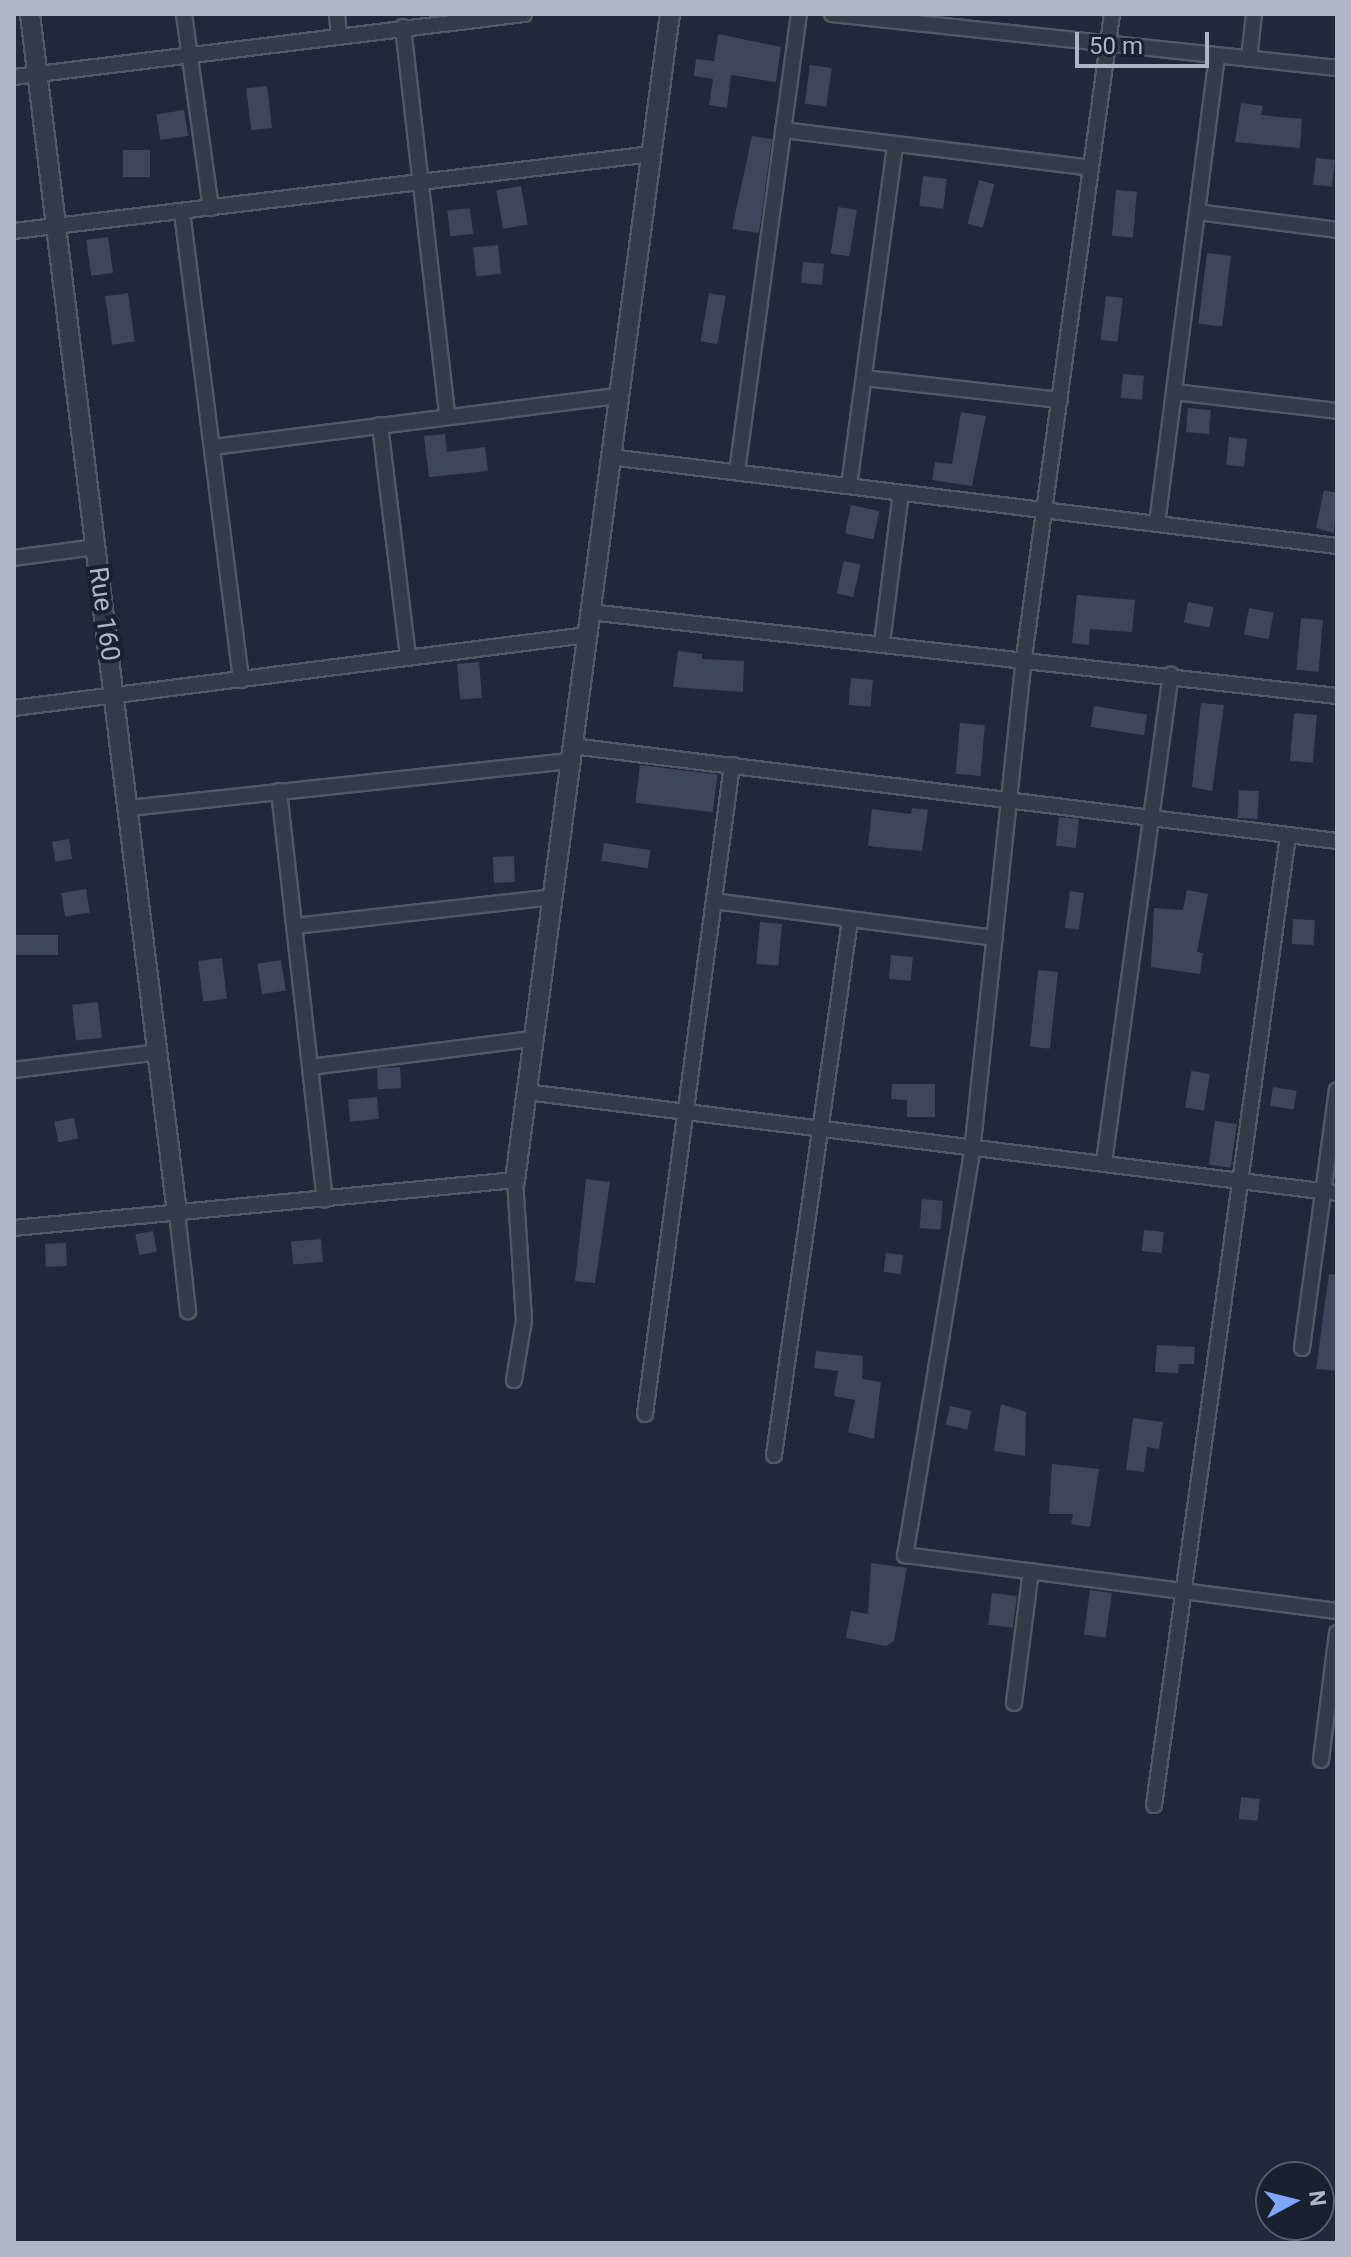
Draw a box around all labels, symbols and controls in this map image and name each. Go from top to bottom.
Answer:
scale bar [1079,16,1213,66]
text: 50 m [1089,32,1143,60]
street label: Rue 160 [82,565,126,663]
north arrow [1255,2161,1335,2241]
text: N [1304,2189,1331,2207]

